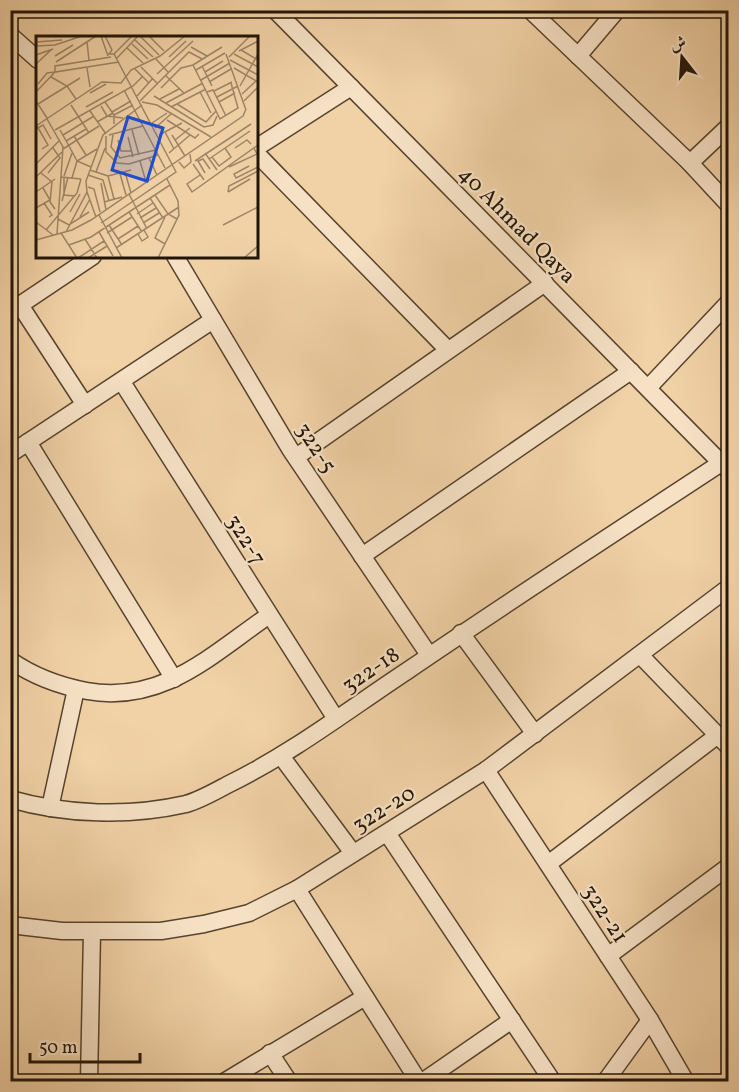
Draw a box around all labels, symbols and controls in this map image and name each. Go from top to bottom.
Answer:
north arrow [652,27,712,87]
text: ش [667,32,689,57]
inset map [36,36,258,258]
street label: 40 Ahmad Qaya [450,160,582,292]
street label: 322-5 [287,417,343,480]
street label: 322-7 [217,509,273,572]
street label: 322-18 [336,640,407,702]
street label: 322-20 [347,779,422,842]
street label: 322-21 [573,879,634,950]
scale bar [30,1026,140,1064]
text: 50 m [39,1036,78,1061]

